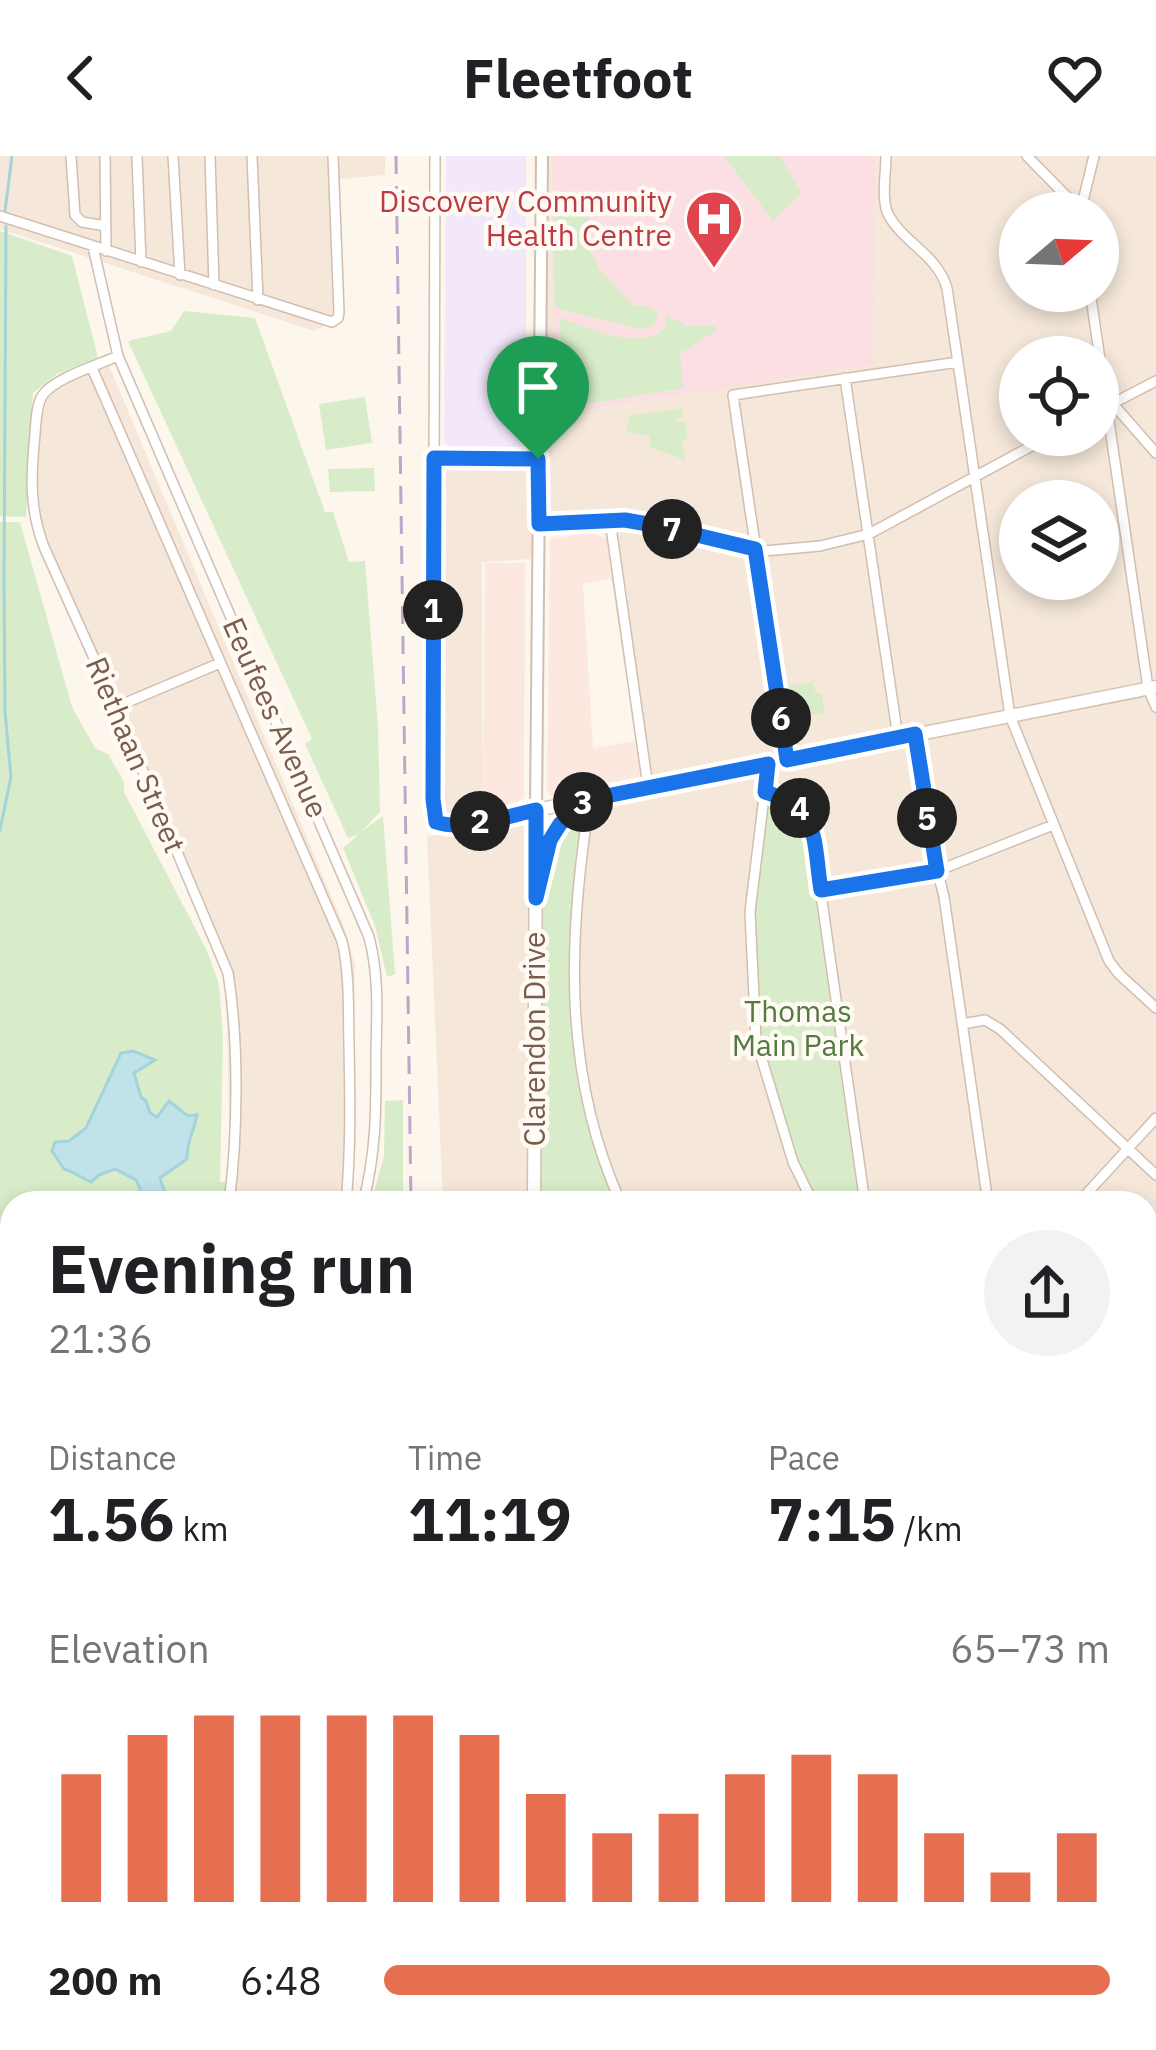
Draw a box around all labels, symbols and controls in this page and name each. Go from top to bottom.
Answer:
text: Fleetfoot [463,43,693,113]
icon: back [48,45,114,111]
icon: heart [1042,45,1108,111]
place label: Discovery Community Health Centre [379,181,672,254]
hospital icon: Discovery Community Health Centre [683,188,745,270]
north arrow [999,192,1119,312]
map controls [999,192,1119,600]
pin [487,336,589,459]
button: locate [999,336,1119,456]
icon: arrive [505,354,571,420]
button: layers [999,480,1119,600]
pin: 7 [642,499,702,559]
text: 7 [662,507,682,550]
pin: 1 [403,580,463,640]
text: 1 [423,588,443,631]
street label: Eeufees Avenue [215,611,338,824]
street label: Riethaan Street [78,651,195,858]
pin: 6 [751,688,811,748]
text: 6 [771,696,791,739]
pin: 3 [553,772,613,832]
pin: 4 [770,778,830,838]
text: 3 [573,780,593,823]
text: 4 [790,786,810,829]
pin: 5 [897,788,957,848]
pin: 2 [450,791,510,851]
text: 5 [917,796,937,839]
text: 2 [470,799,490,842]
street label: Clarendon Drive [514,931,553,1147]
park label: Thomas Main Park [732,991,865,1064]
text: Evening run [48,1225,415,1311]
button: share [984,1230,1110,1356]
text: 21:36 [48,1313,153,1364]
text: Distance [48,1436,177,1479]
text: Time [408,1436,482,1479]
text: Pace [768,1436,840,1479]
text: 1.56 [48,1479,175,1558]
text: 11:19 [408,1479,572,1558]
text: 7:15 [768,1479,896,1558]
text: km [175,1507,229,1550]
text: /km [896,1507,962,1550]
text: Elevation [48,1623,210,1674]
text: 65–73 m [950,1623,1110,1674]
text: 200 m [48,1955,162,2006]
text: 6:48 [240,1955,322,2006]

